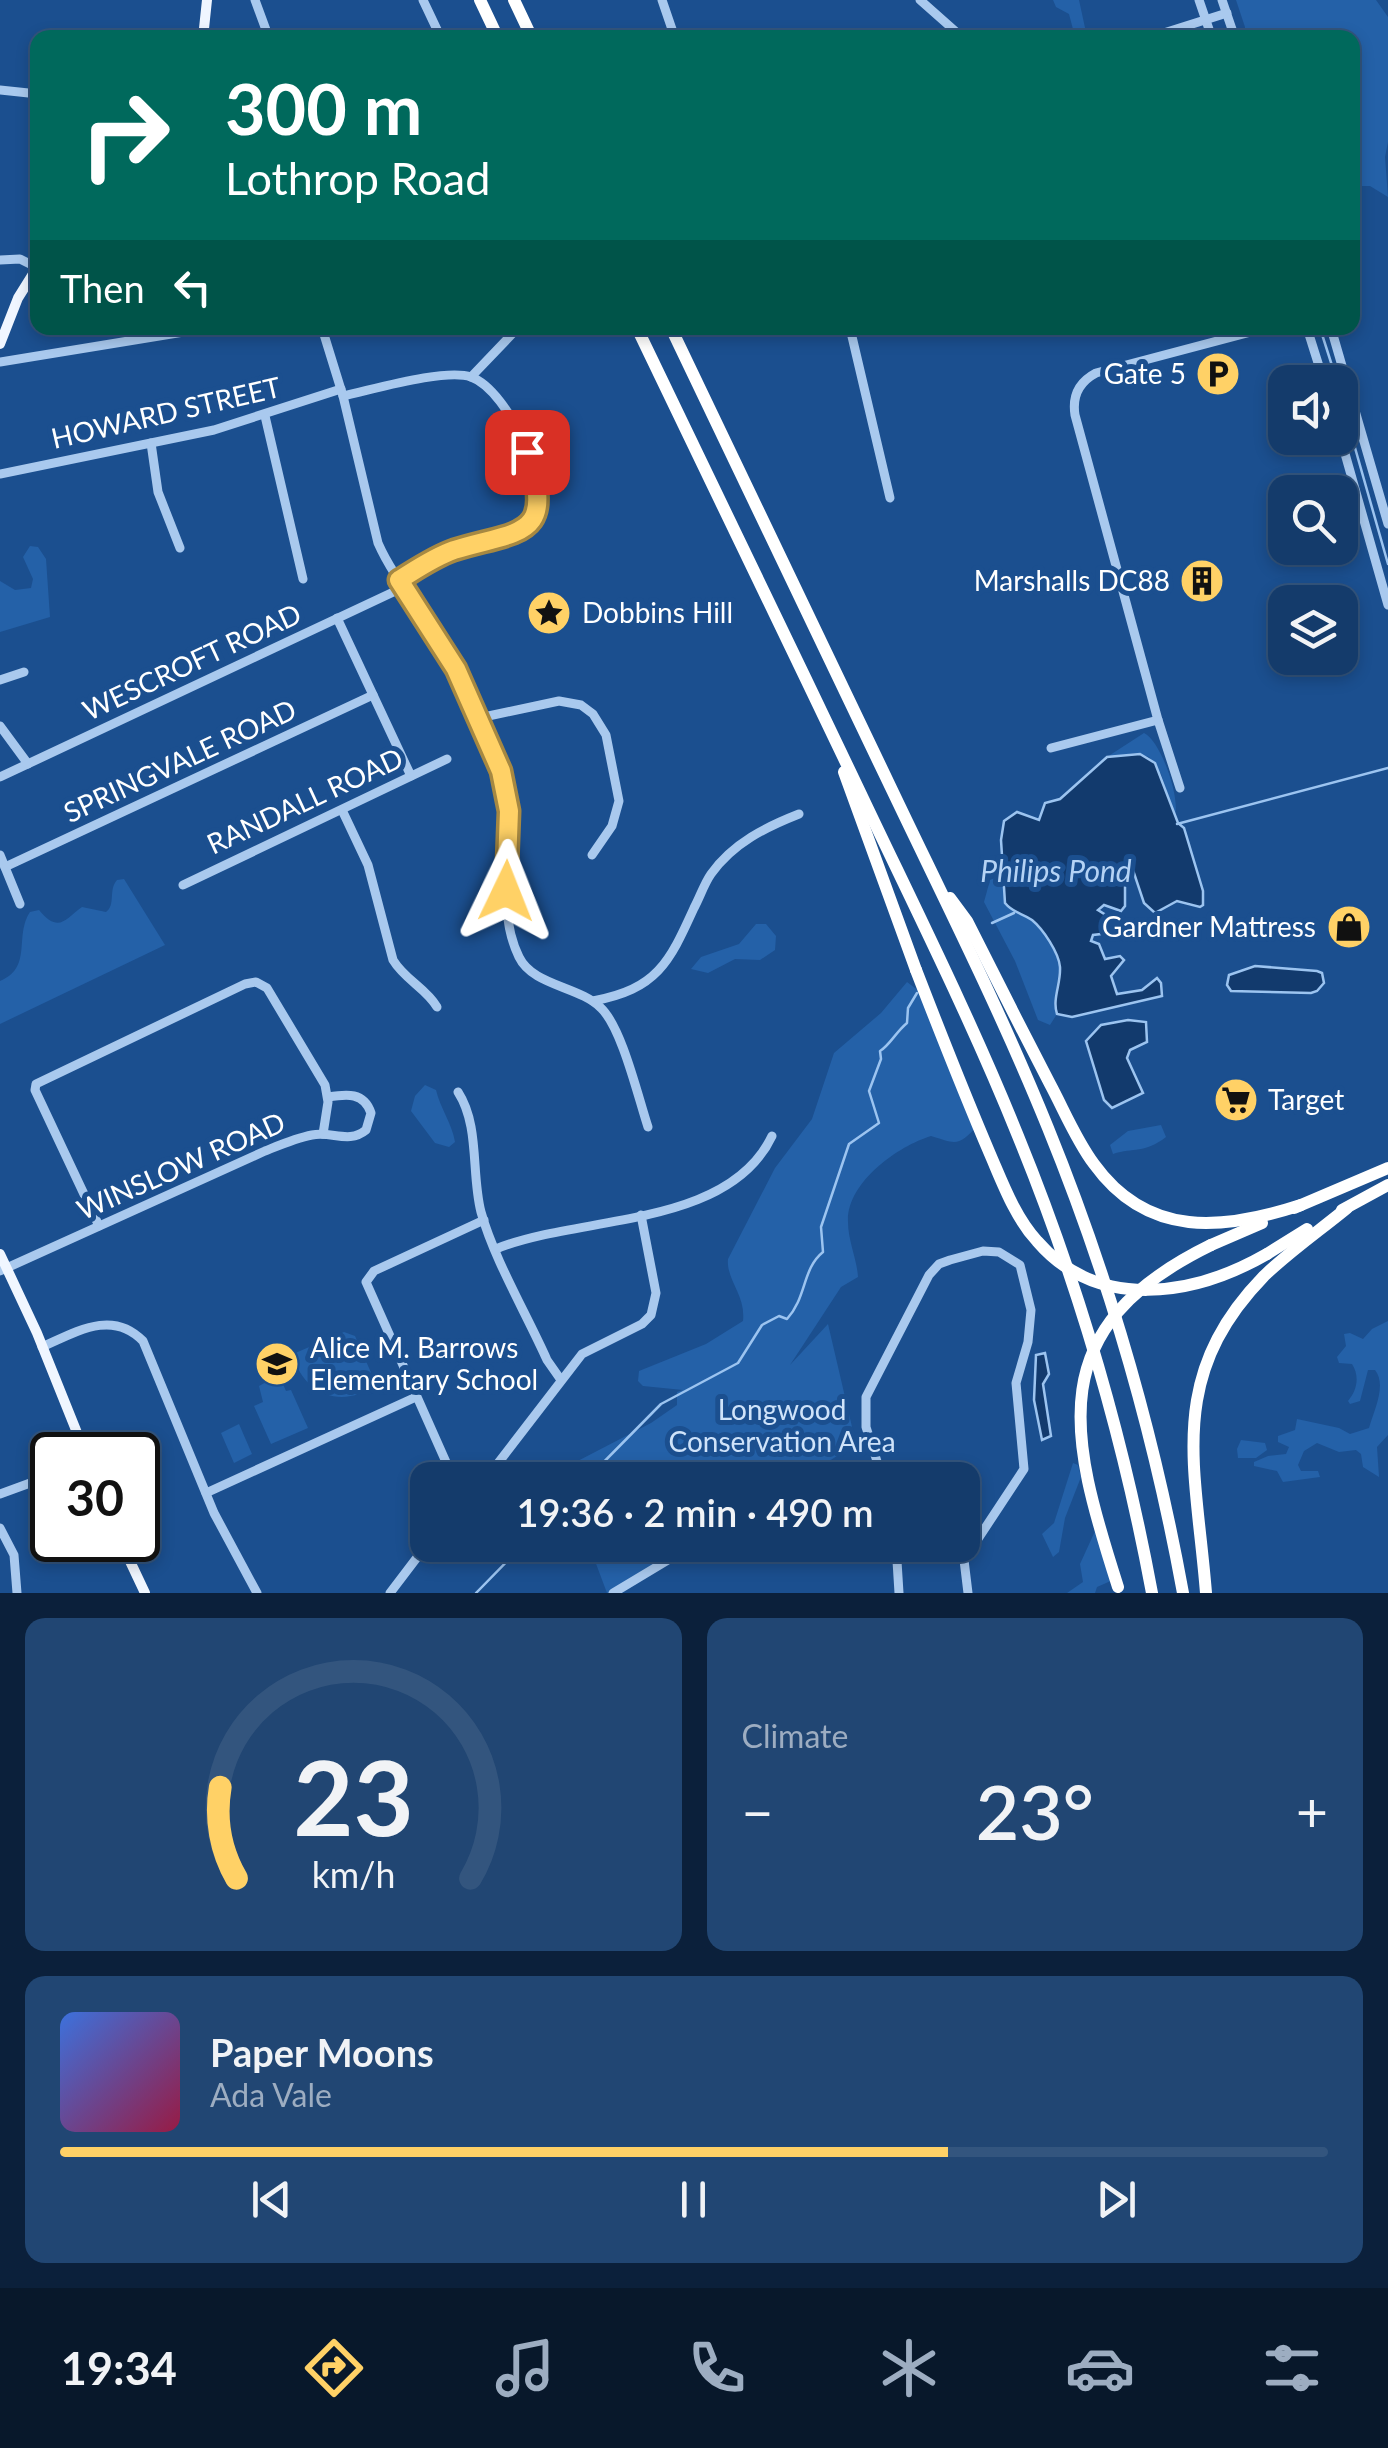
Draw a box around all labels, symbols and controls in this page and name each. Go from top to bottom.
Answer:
text: 300 m [225,66,422,150]
icon: right [60,70,190,200]
text: Lothrop Road [225,151,490,205]
icon: left [165,260,220,315]
text: Then [60,265,145,311]
parking icon: Gate 5 [1195,351,1241,397]
place label: Gate 5 [1104,356,1186,390]
map controls [1268,365,1358,675]
button: sound [1268,365,1358,455]
street label: HOWARD STREET [48,369,284,455]
pin [485,410,570,495]
icon: arrive [500,425,555,480]
button: search [1268,475,1358,565]
building icon: Marshalls DC88 [1179,558,1225,604]
place label: Marshalls DC88 [974,563,1170,597]
button: layers [1268,585,1358,675]
place icon: Dobbins Hill [526,590,572,636]
place label: Dobbins Hill [582,595,733,629]
street label: WESCROFT ROAD [77,596,306,727]
street label: SPRINGVALE ROAD [58,691,301,829]
street label: RANDALL ROAD [201,740,408,860]
position arrow [454,839,558,943]
water label: Philips Pond [980,852,1132,888]
shop icon: Gardner Mattress [1326,904,1372,950]
place label: Gardner Mattress [1102,909,1316,943]
supermarket icon: Target [1213,1077,1259,1123]
place label: Target [1268,1082,1344,1116]
street label: WINSLOW ROAD [71,1104,290,1226]
place label: Alice M. Barrows Elementary School [310,1330,538,1396]
school or university icon: Alice M. Barrows Elementary School [254,1341,300,1387]
park label: Longwood Conservation Area [668,1392,896,1458]
speed limit sign: 30 [30,1432,160,1562]
text: 19:36 · 2 min · 490 m [517,1489,873,1535]
text: Climate [742,1716,848,1755]
text: 23 [293,1733,414,1858]
text: 23° [976,1766,1094,1856]
text: − [742,1778,773,1844]
text: + [1296,1778,1328,1844]
text: km/h [311,1853,395,1896]
text: Paper Moons [210,2029,434,2075]
text: Ada Vale [210,2075,332,2114]
icon: previous [244,2172,299,2227]
icon: pause [666,2172,721,2227]
icon: next [1089,2172,1144,2227]
icon: directions [299,2333,369,2403]
icon: music [490,2333,560,2403]
icon: phone [682,2333,752,2403]
icon: climate [874,2333,944,2403]
icon: car [1065,2333,1135,2403]
icon: filters [1257,2333,1327,2403]
text: 19:34 [61,2341,177,2395]

